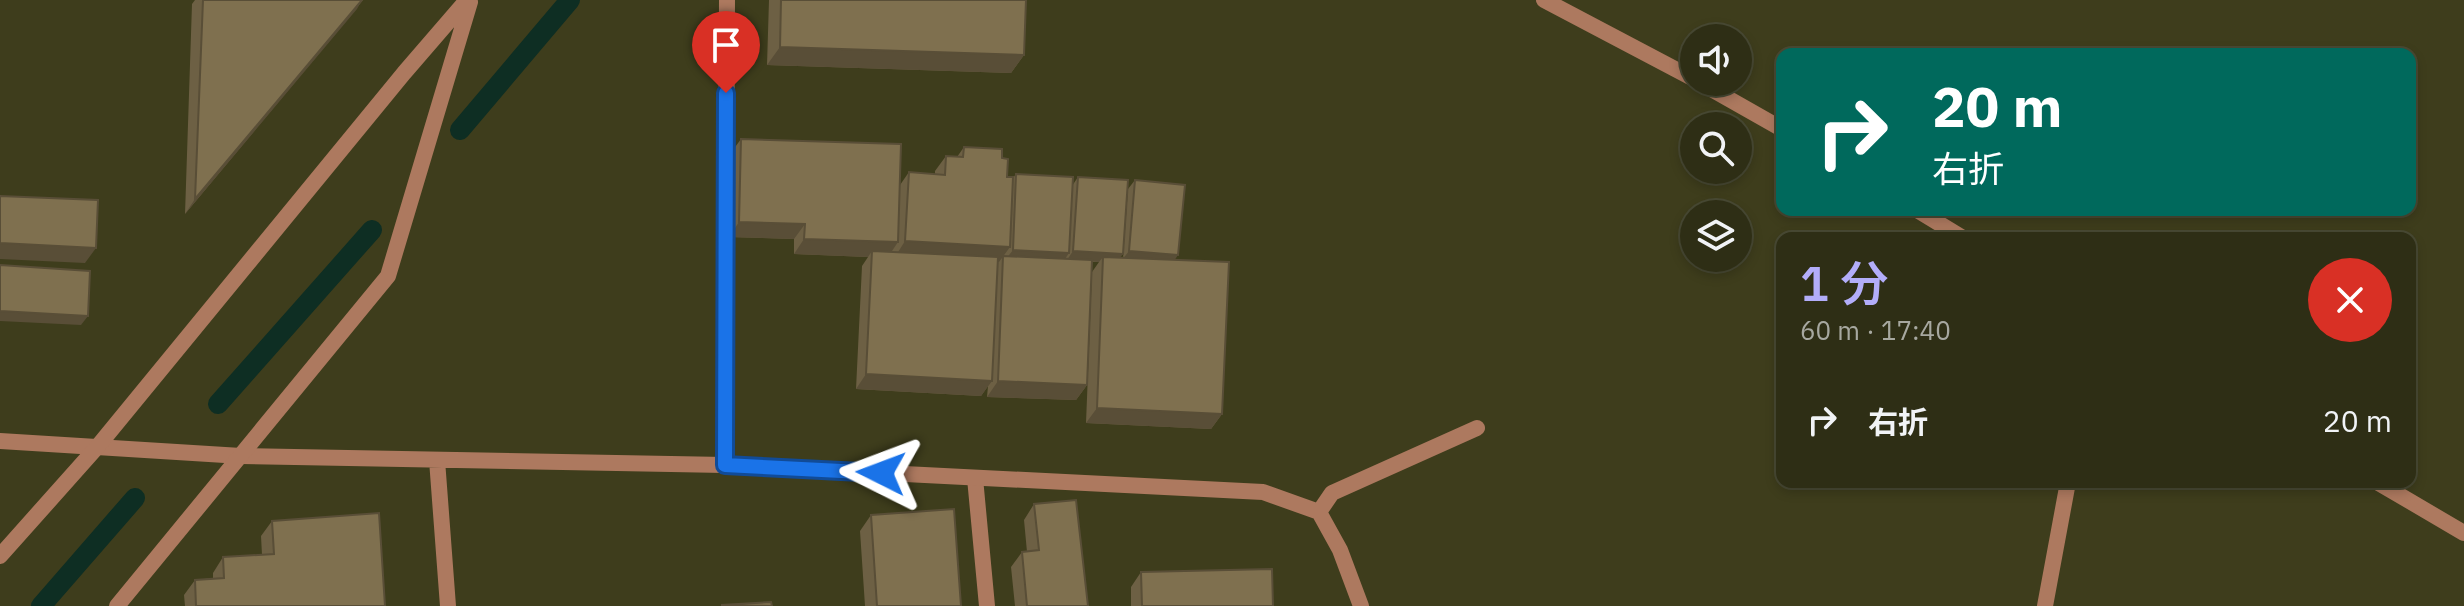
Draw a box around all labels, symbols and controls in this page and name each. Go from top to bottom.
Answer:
pin [692,11,760,93]
icon: arrive [704,23,748,67]
map controls [1680,24,1752,272]
button: sound [1680,24,1752,96]
text: 20 m [1932,70,2062,142]
icon: right [1800,80,1904,184]
button: search [1680,112,1752,184]
text: 右折 [1932,145,2004,192]
button: layers [1680,200,1752,272]
text: 1 分 [1800,252,1888,314]
button: close [2308,258,2392,342]
text: 60 m · 17:40 [1800,313,1951,347]
icon: right [1800,398,1844,442]
text: 20 m [2323,401,2392,440]
text: 右折 [1868,402,1928,441]
position arrow [839,431,923,515]

